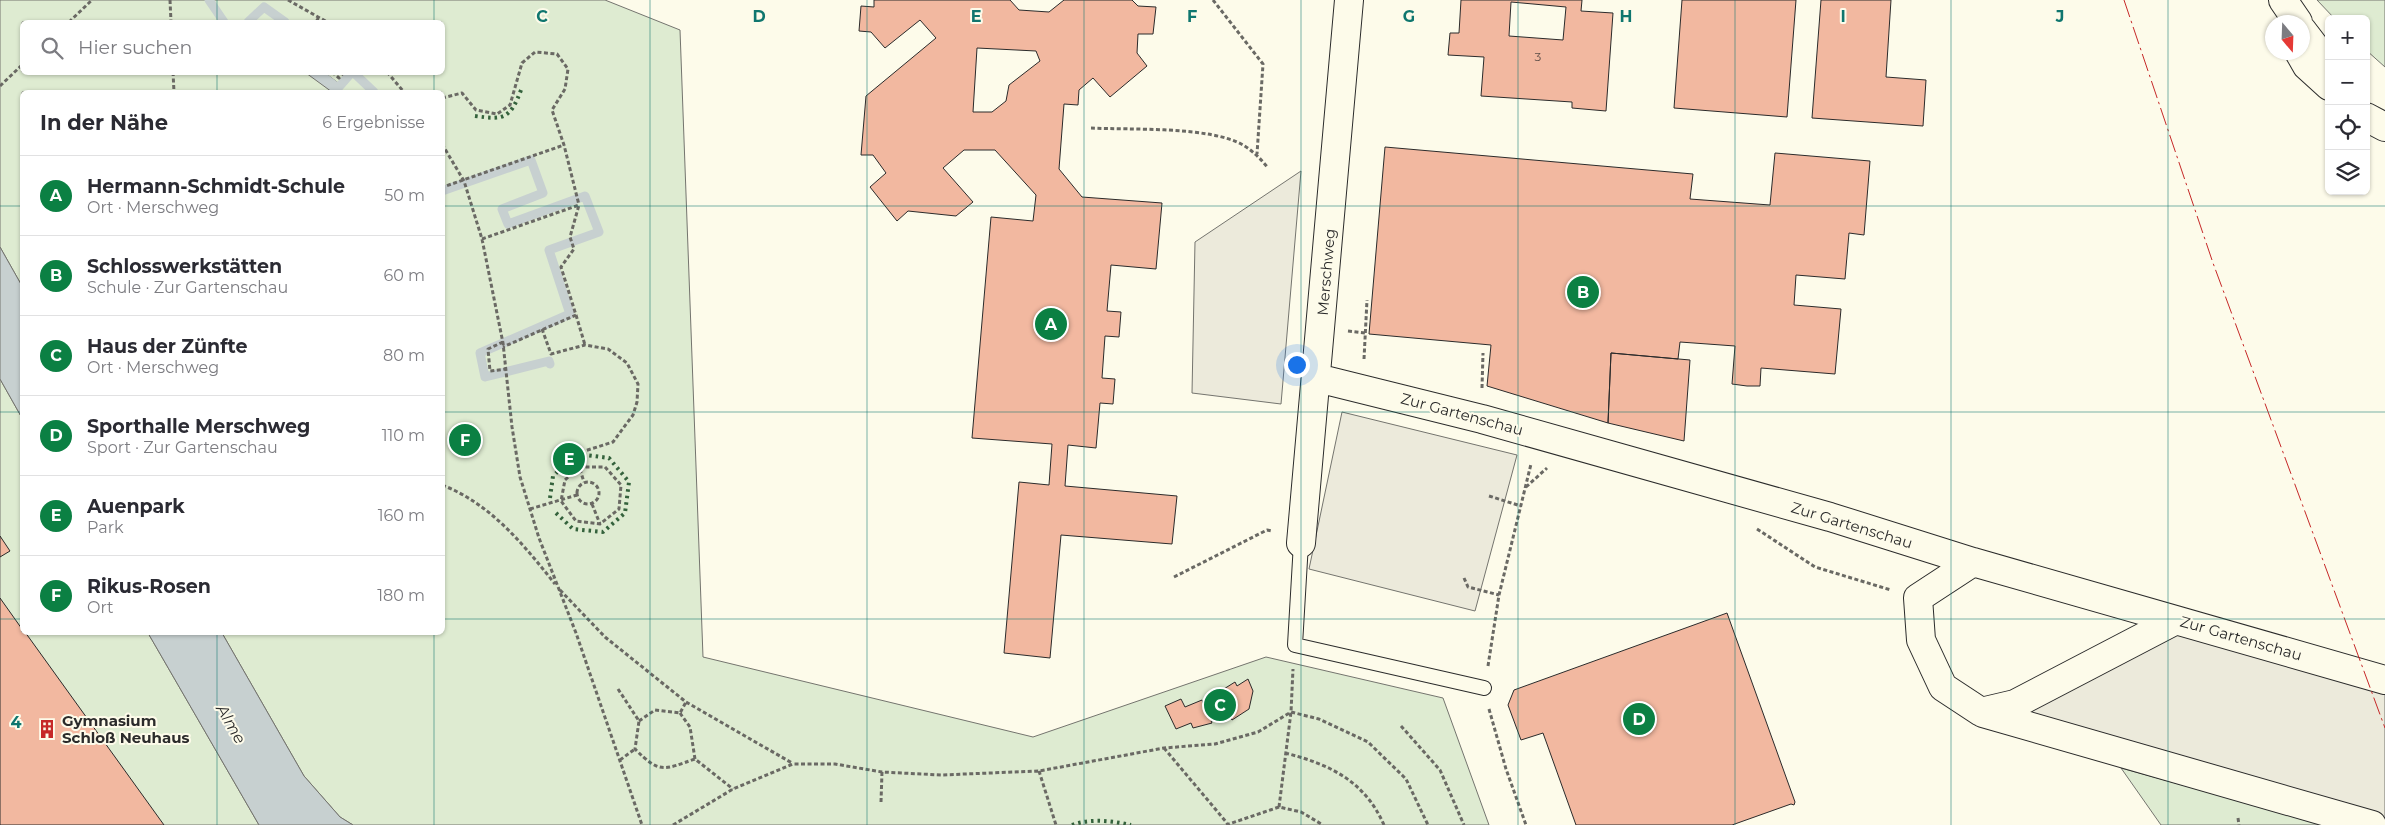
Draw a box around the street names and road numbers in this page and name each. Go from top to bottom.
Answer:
street label: Merschweg [1313,228,1339,316]
street label: Zur Gartenschau [1399,389,1525,439]
street label: Zur Gartenschau [1789,497,1915,553]
street label: Zur Gartenschau [2178,611,2304,665]

